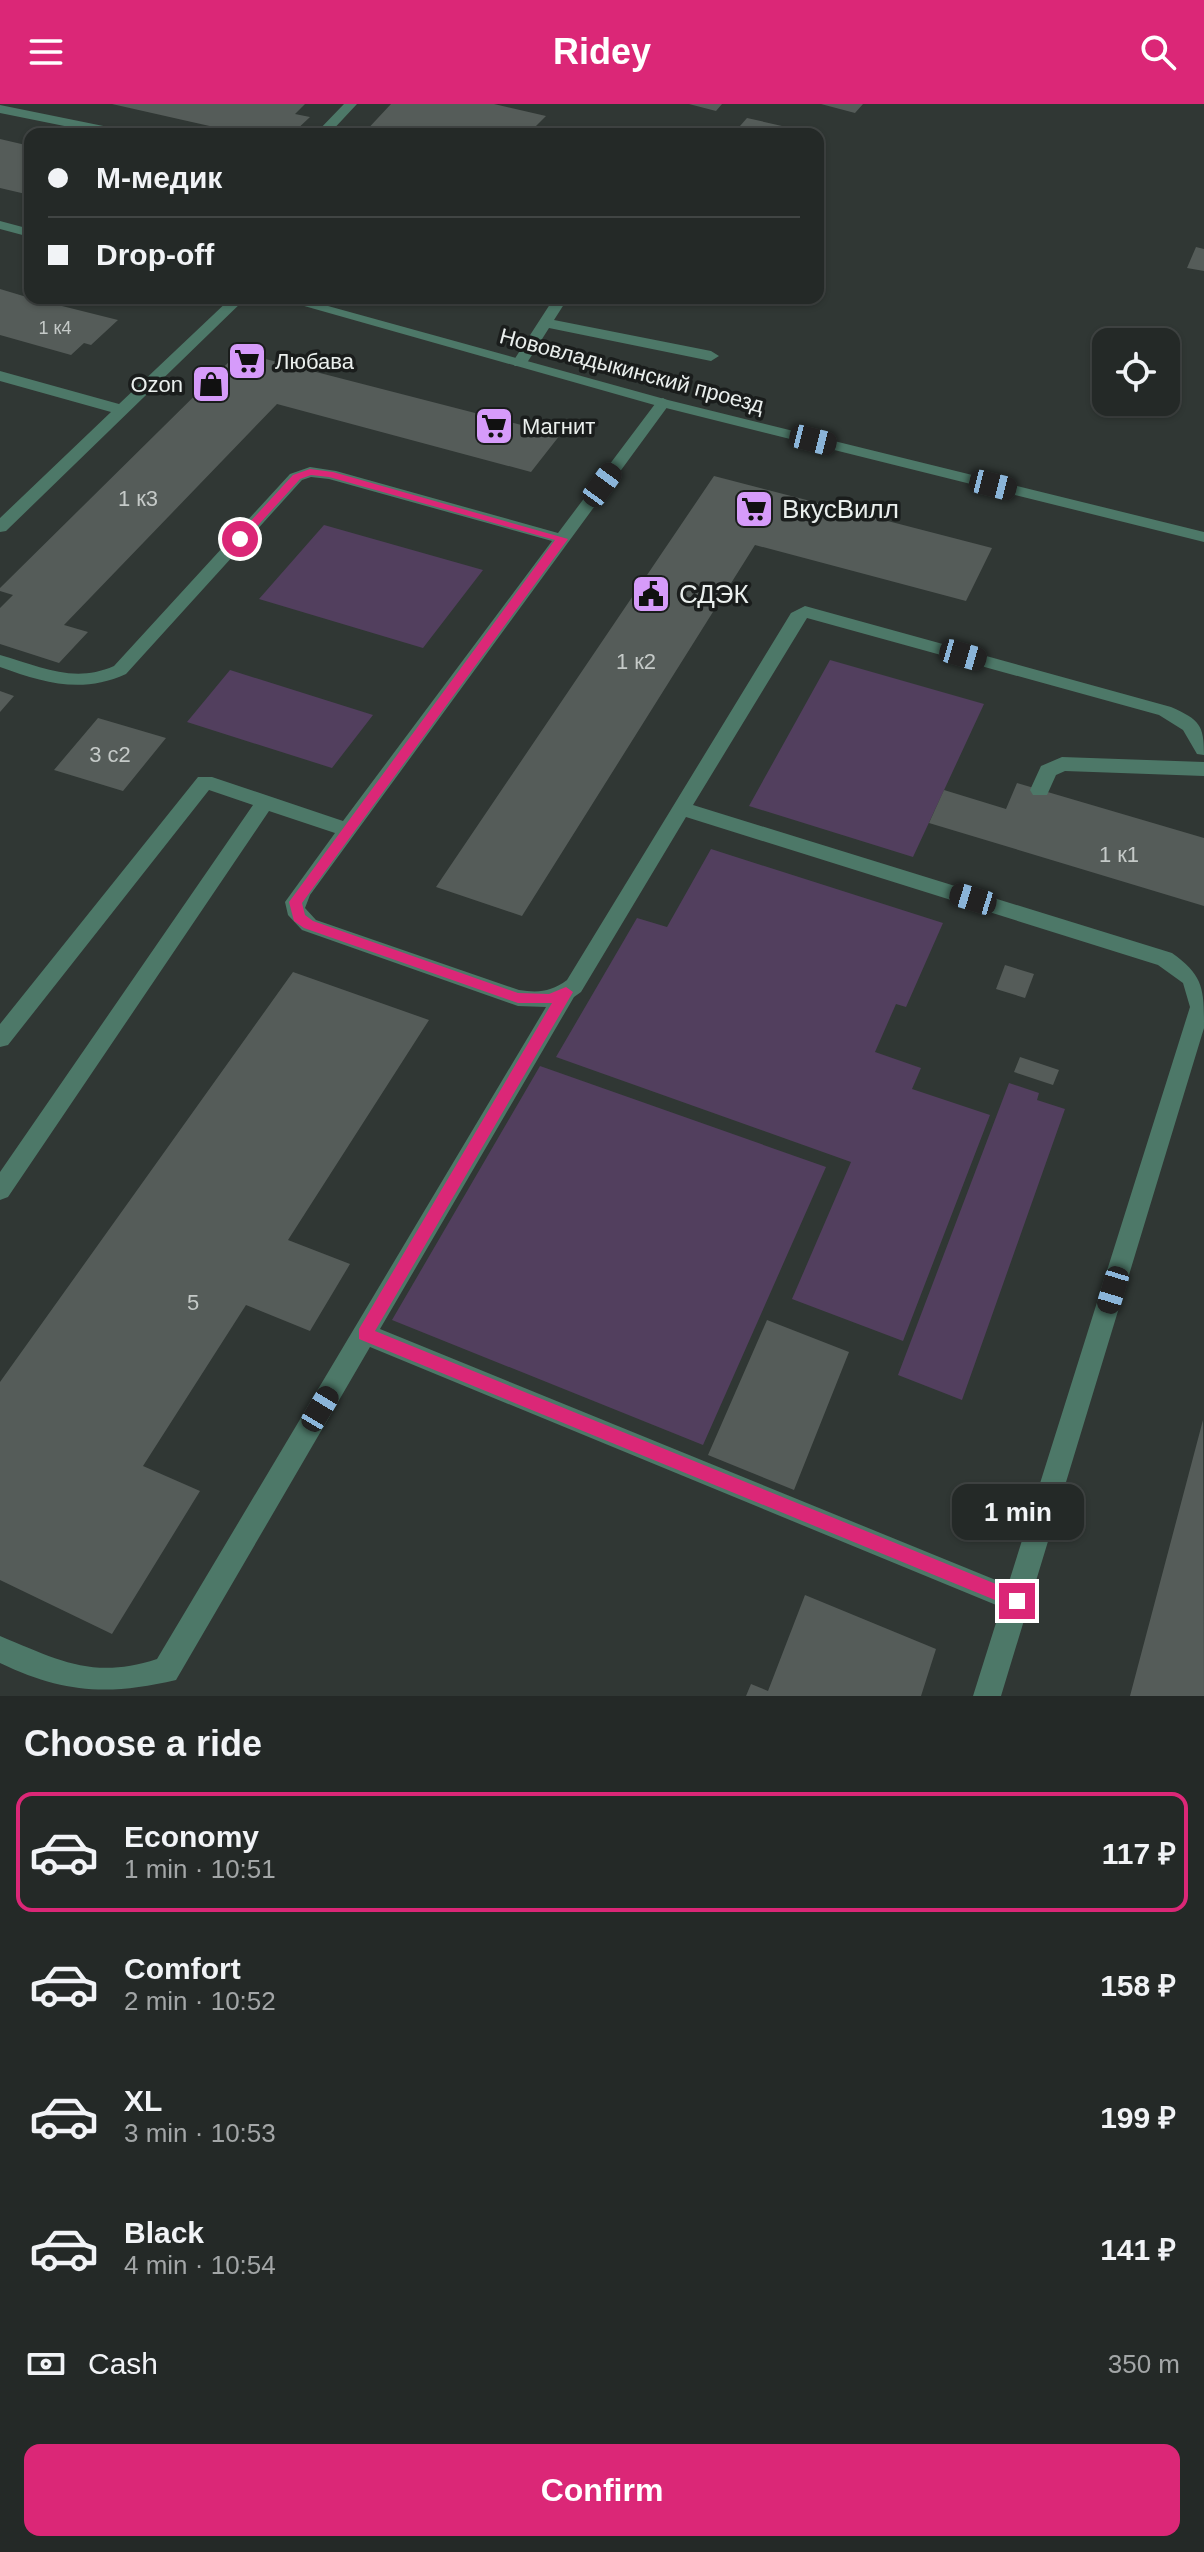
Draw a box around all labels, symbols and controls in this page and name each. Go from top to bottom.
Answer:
icon: menu [24,30,68,74]
icon: search [1136,30,1180,74]
text: Ridey [553,31,651,72]
text: М-медик [96,161,222,194]
text: Drop-off [96,238,214,271]
house number: 1 к4 [39,318,71,338]
street label: Нововладыкинский проезд [497,323,767,418]
map controls [1092,328,1180,416]
button: locate [1092,328,1180,416]
supermarket icon: Любава [226,340,268,382]
place label: Любава [275,349,355,374]
shop icon: Ozon [190,363,232,405]
place label: Ozon [130,372,183,397]
supermarket icon: Магнит [473,405,515,447]
place label: Магнит [522,414,595,439]
car [787,423,839,457]
car [578,459,626,511]
car [967,468,1019,502]
house number: 1 к3 [118,486,158,511]
supermarket icon: ВкусВилл [733,488,775,530]
place label: ВкусВилл [782,494,899,524]
route start [222,521,258,557]
public building icon: СДЭК [630,573,672,615]
place label: СДЭК [679,579,749,609]
car [937,637,989,673]
house number: 1 к2 [616,649,656,674]
house number: 3 с2 [89,742,131,767]
house number: 1 к1 [1099,842,1139,867]
car [947,881,999,917]
car [1095,1264,1131,1316]
house number: 5 [187,1290,199,1315]
car [297,1382,343,1436]
callout: 1 min [951,1485,1083,1541]
text: 1 min [984,1497,1052,1527]
route end [999,1583,1035,1619]
text: Choose a ride [24,1723,262,1764]
icon: car [28,1816,100,1888]
text: Economy [124,1820,259,1853]
text: 117 ₽ [1102,1837,1176,1870]
text: 1 min · 10:51 [124,1854,276,1884]
icon: car [28,1948,100,2020]
text: Comfort [124,1952,241,1985]
text: 158 ₽ [1100,1969,1176,2002]
text: 2 min · 10:52 [124,1986,276,2016]
icon: car [28,2080,100,2152]
text: XL [124,2084,162,2117]
text: 199 ₽ [1100,2101,1176,2134]
text: 3 min · 10:53 [124,2118,276,2148]
icon: car [28,2212,100,2284]
text: Black [124,2216,204,2249]
text: 141 ₽ [1100,2233,1176,2266]
text: 4 min · 10:54 [124,2250,276,2280]
icon: cash [24,2342,68,2386]
text: Cash [88,2347,158,2380]
text: 350 m [1108,2349,1180,2379]
button: Confirm [24,2444,1180,2536]

